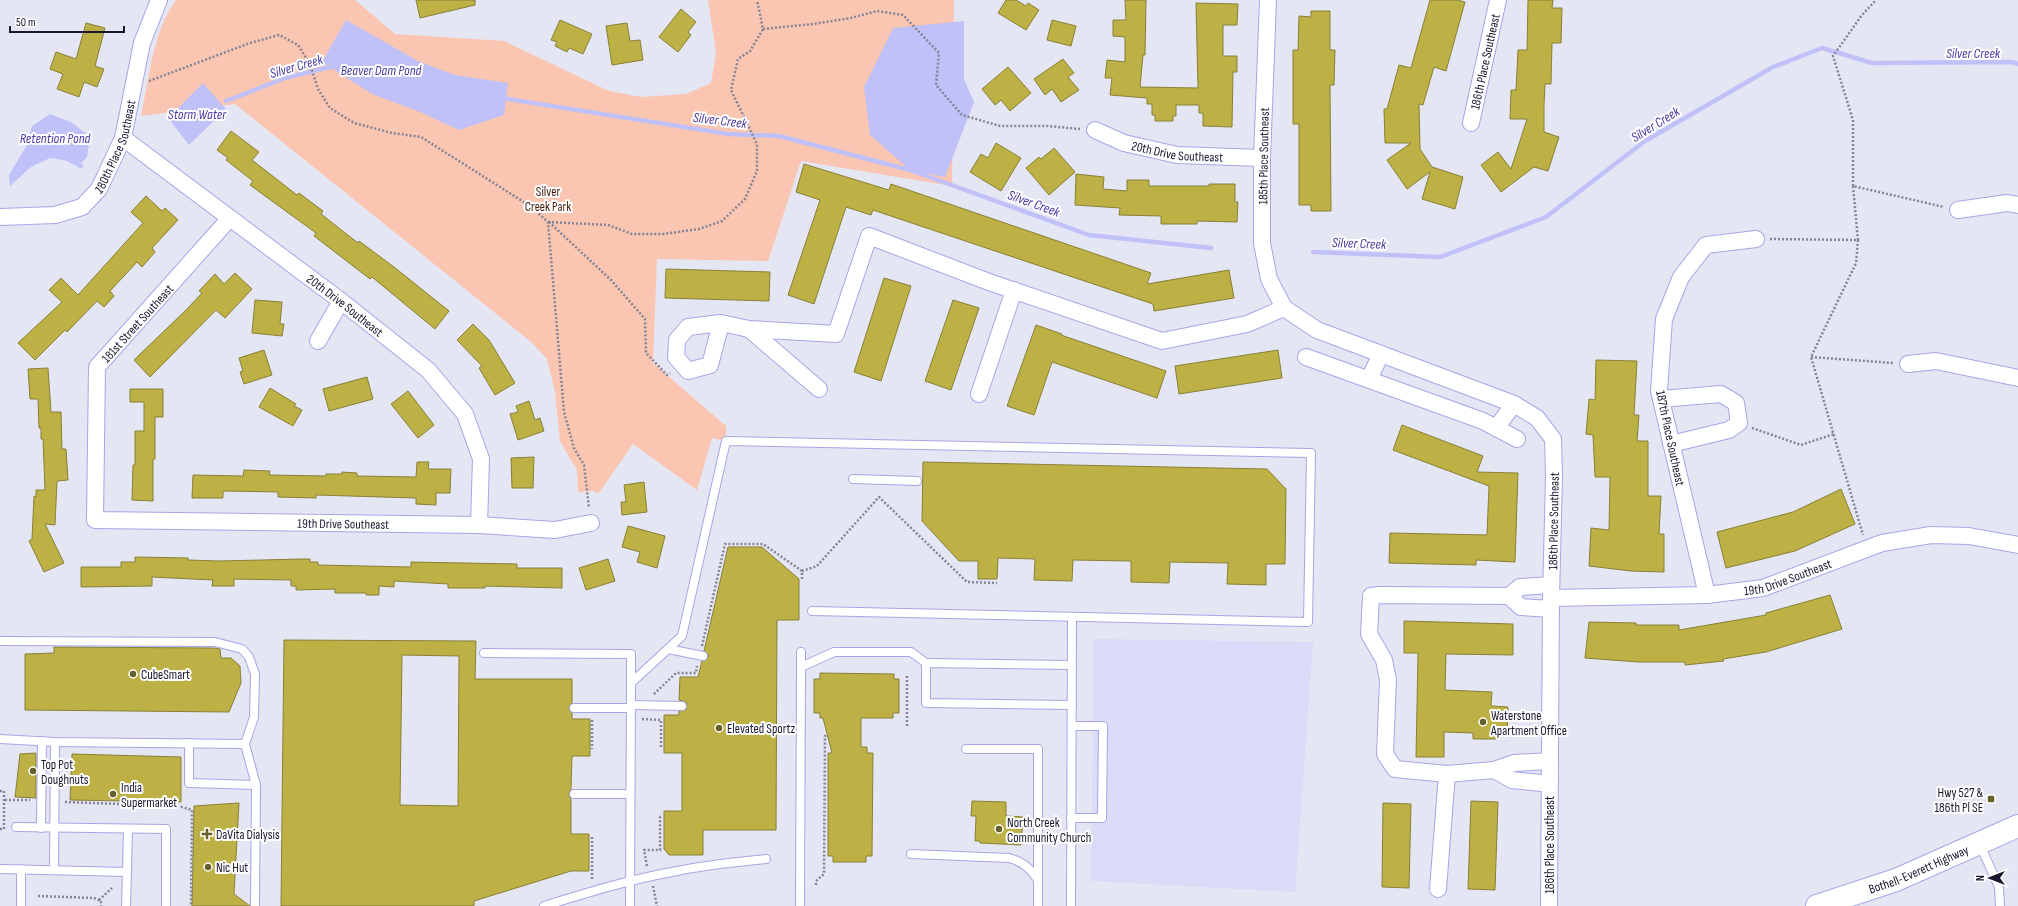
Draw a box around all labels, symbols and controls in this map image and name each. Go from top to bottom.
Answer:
scale bar [10,8,124,34]
street label: 186th Place Southeast [1467,12,1504,111]
text: 50 m [16,15,36,30]
water label: Silver Creek [1946,45,2001,62]
water label: Silver Creek [268,51,325,82]
water label: Beaver Dam Pond [341,62,423,79]
street label: 180th Place Southeast [92,99,139,197]
water label: Silver Creek [1628,102,1683,146]
water label: Storm Water [168,106,227,123]
street label: 185th Place Southeast [1255,107,1273,205]
water label: Silver Creek [692,109,749,132]
water label: Retention Pond [20,130,92,147]
street label: 20th Drive Southeast [1130,138,1223,166]
park label: Silver Creek Park [525,184,571,215]
water label: Silver Creek [1005,186,1063,221]
water label: Silver Creek [1332,234,1387,253]
street label: 20th Drive Southeast [303,271,386,340]
street label: 181st Street Southeast [98,281,177,366]
street label: 187th Place Southeast [1652,389,1688,487]
street label: 186th Place Southeast [1545,472,1563,570]
street label: 19th Drive Southeast [297,516,389,533]
street label: 19th Drive Southeast [1743,556,1834,599]
place label: CubeSmart [141,667,190,683]
marker: CubeSmart [128,669,138,679]
place label: Waterstone Apartment Office [1490,708,1567,739]
marker: Waterstone Apartment Office [1478,717,1488,727]
place label: Elevated Sportz [727,721,796,737]
marker: Elevated Sportz [714,723,724,733]
place label: Top Pot Doughnuts [41,757,89,788]
marker: Top Pot Doughnuts [28,766,38,776]
place label: India Supermarket [121,780,177,811]
place label: Hwy 527 & 186th Pl SE [1935,785,1983,816]
marker: India Supermarket [108,789,118,799]
marker: Hwy 527 & 186th Pl SE [1986,794,1996,804]
street label: 186th Place Southeast [1542,796,1558,894]
place label: North Creek Community Church [1007,815,1091,846]
marker: North Creek Community Church [994,824,1004,834]
place label: DaVita Dialysis [216,827,280,843]
marker: DaVita Dialysis [201,828,213,840]
street label: Bothell-Everett Highway [1867,842,1971,897]
north arrow [1970,858,2010,898]
place label: Nic Hut [216,860,248,876]
marker: Nic Hut [203,862,213,872]
text: N [1974,875,1987,881]

